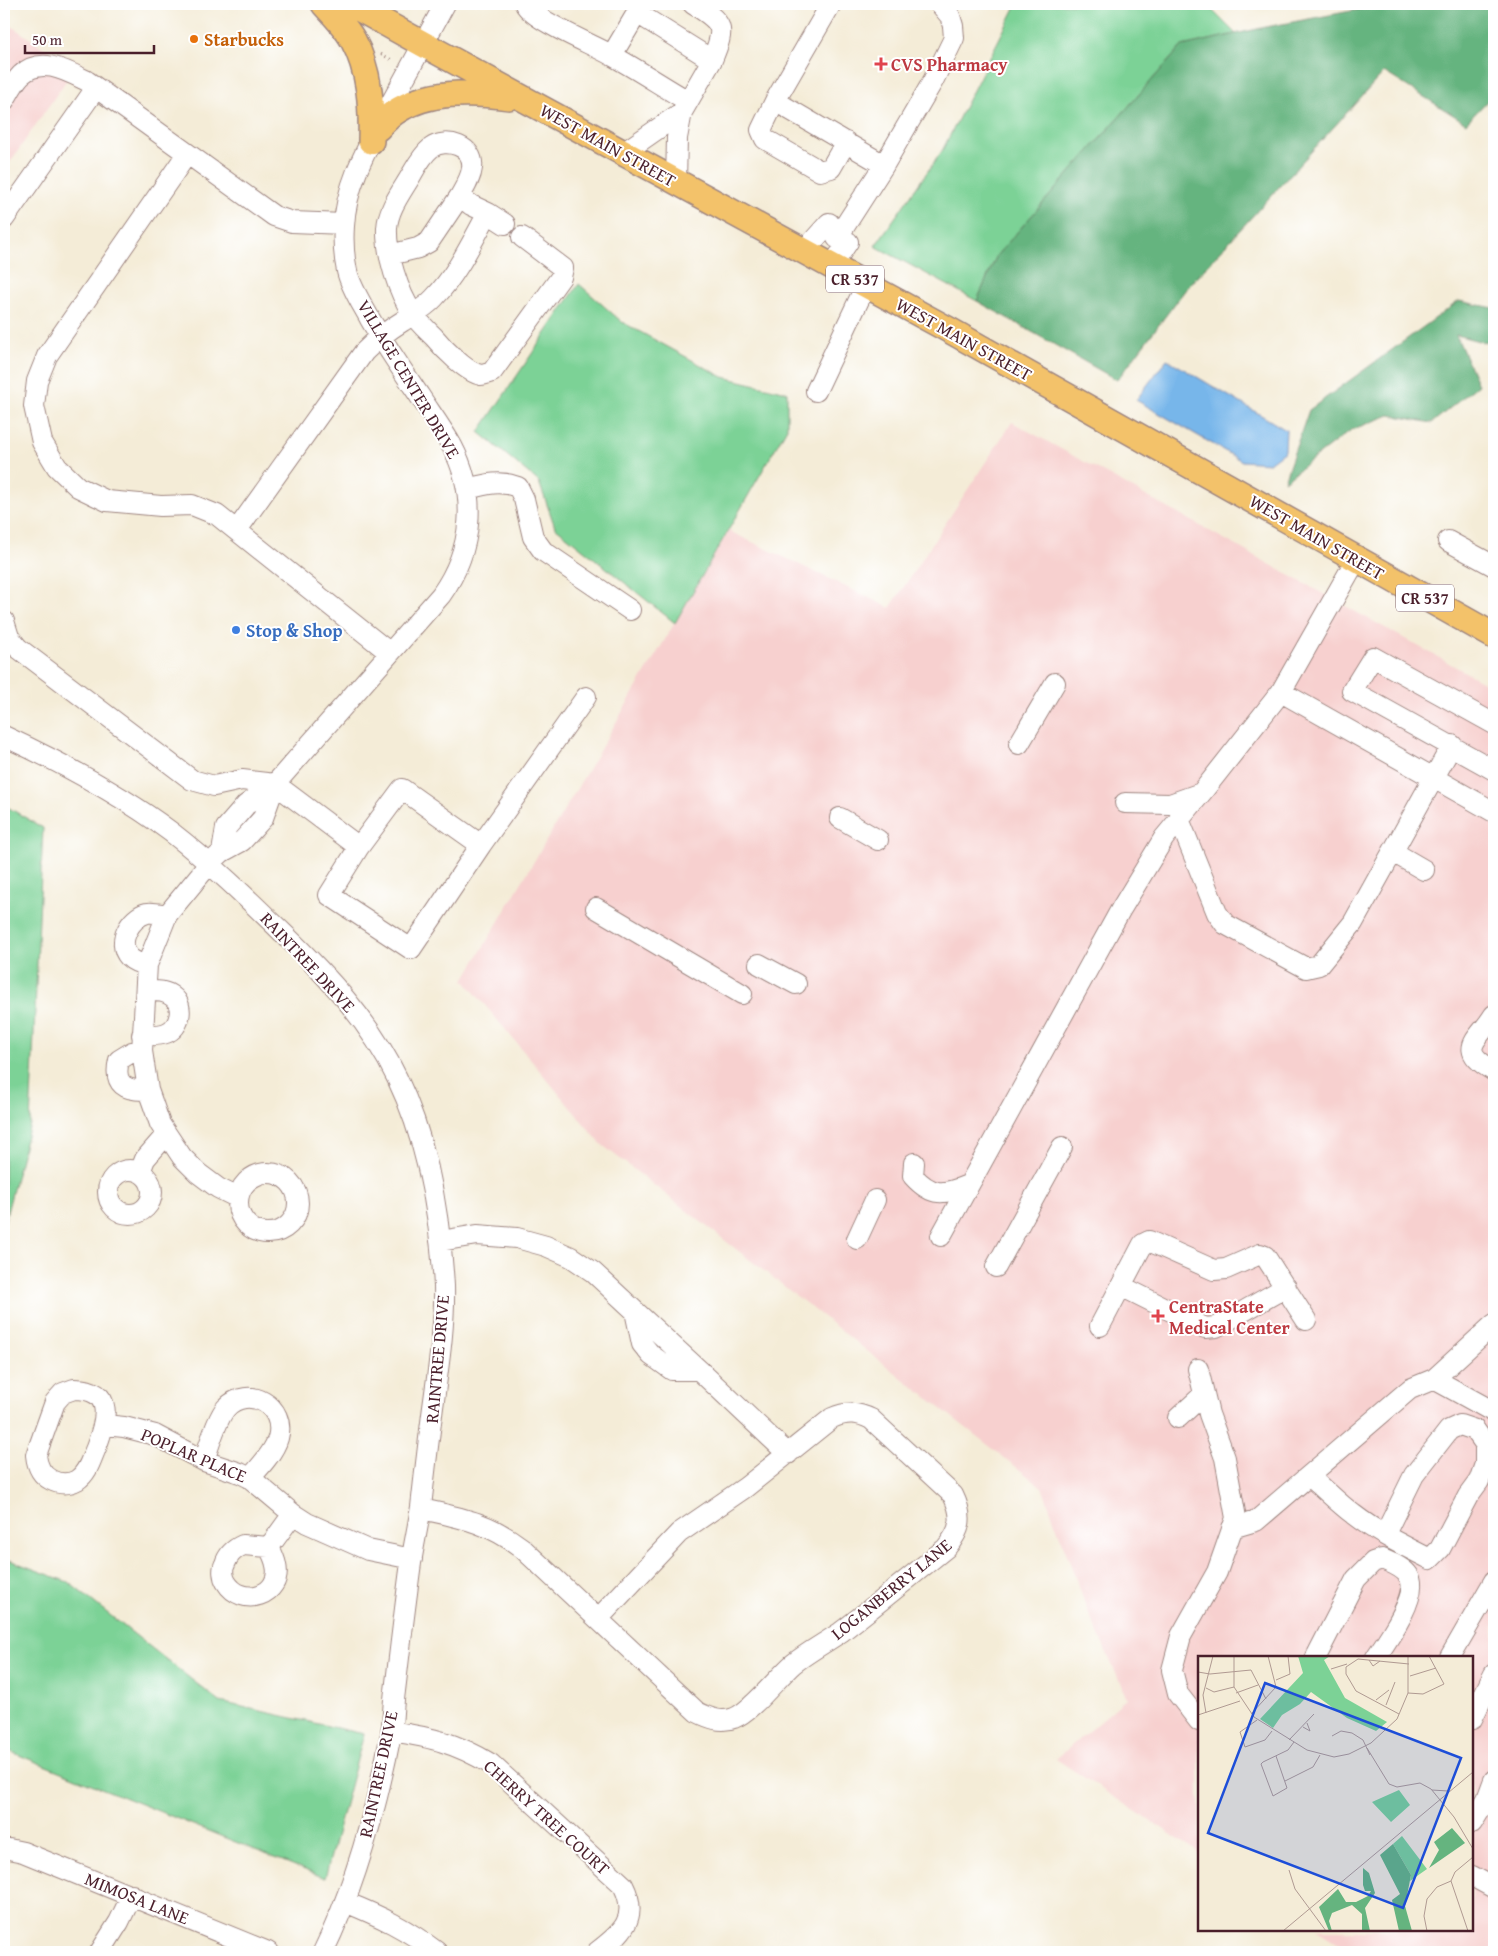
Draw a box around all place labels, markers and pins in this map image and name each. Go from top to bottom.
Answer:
place label: Starbucks [204,26,284,53]
marker: Starbucks [188,33,200,45]
place label: CVS Pharmacy [891,51,1008,78]
marker: CVS Pharmacy [875,58,887,70]
place label: Stop & Shop [246,617,343,644]
marker: Stop & Shop [230,624,242,636]
place label: CentraState Medical Center [1169,1293,1291,1341]
marker: CentraState Medical Center [1151,1309,1165,1323]

